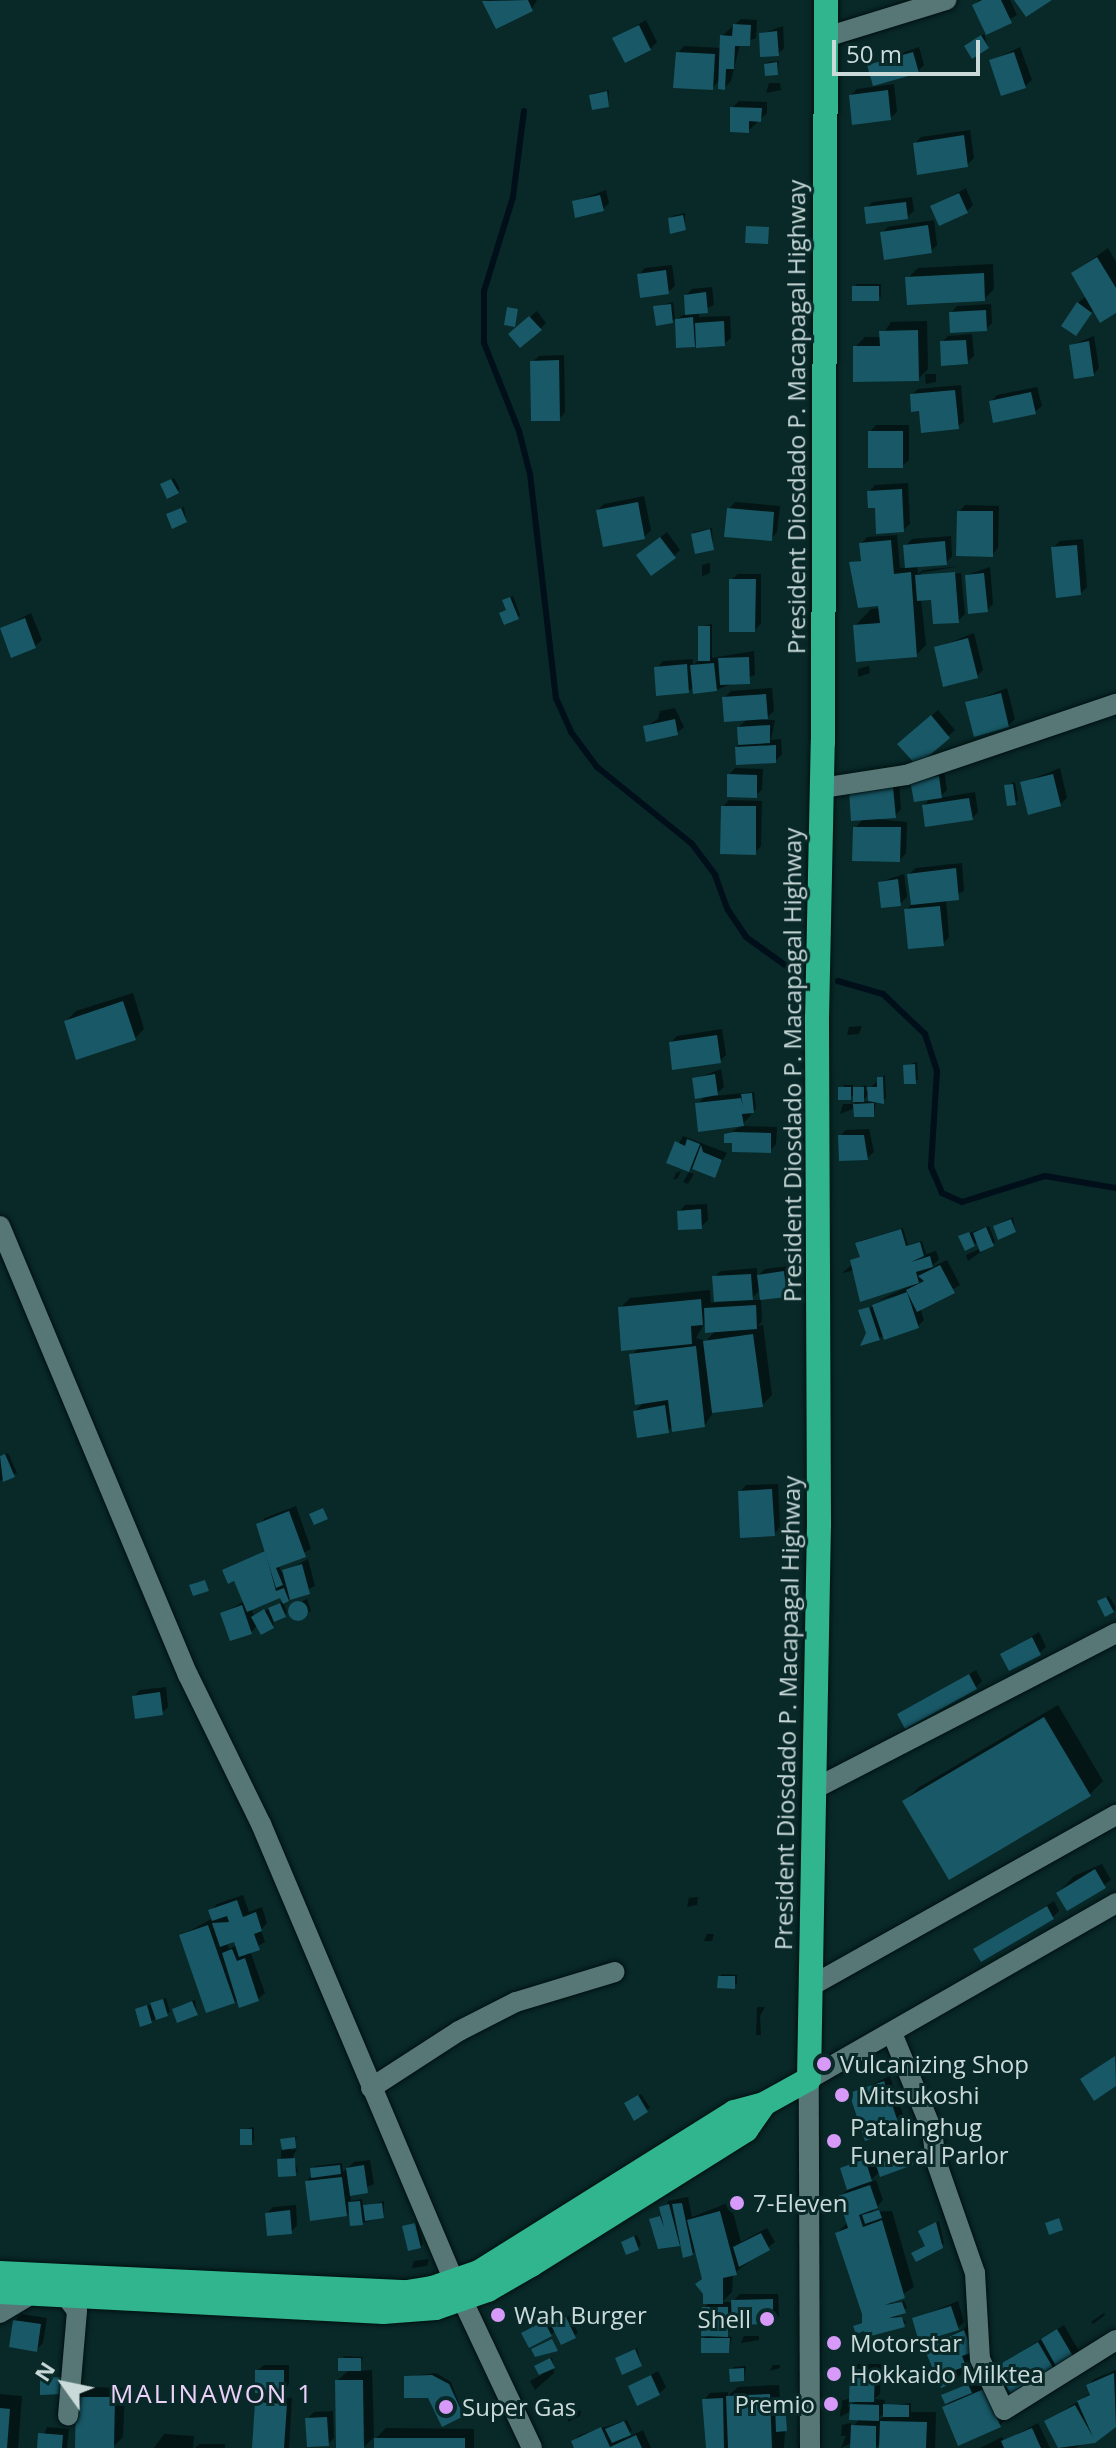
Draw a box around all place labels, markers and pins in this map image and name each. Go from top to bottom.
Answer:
place label: Vulcanizing Shop [840,2050,1029,2078]
marker: Vulcanizing Shop [815,2055,833,2073]
place label: Mitsukoshi [858,2081,980,2109]
marker: Mitsukoshi [833,2086,851,2104]
place label: Patalinghug Funeral Parlor [850,2113,1009,2169]
marker: Patalinghug Funeral Parlor [825,2132,843,2150]
place label: 7-Eleven [753,2189,848,2217]
marker: 7-Eleven [728,2194,746,2212]
place label: Wah Burger [514,2301,647,2329]
place label: Shell [698,2305,751,2333]
marker: Wah Burger [489,2306,507,2324]
marker: Shell [758,2310,776,2328]
place label: Motorstar [850,2329,962,2357]
marker: Motorstar [825,2334,843,2352]
place label: Hokkaido Milktea [850,2360,1044,2388]
marker: Hokkaido Milktea [825,2365,843,2383]
place label: Premio [735,2390,815,2418]
place label: Super Gas [462,2393,576,2421]
marker: Premio [822,2395,840,2413]
marker: Super Gas [437,2398,455,2416]

